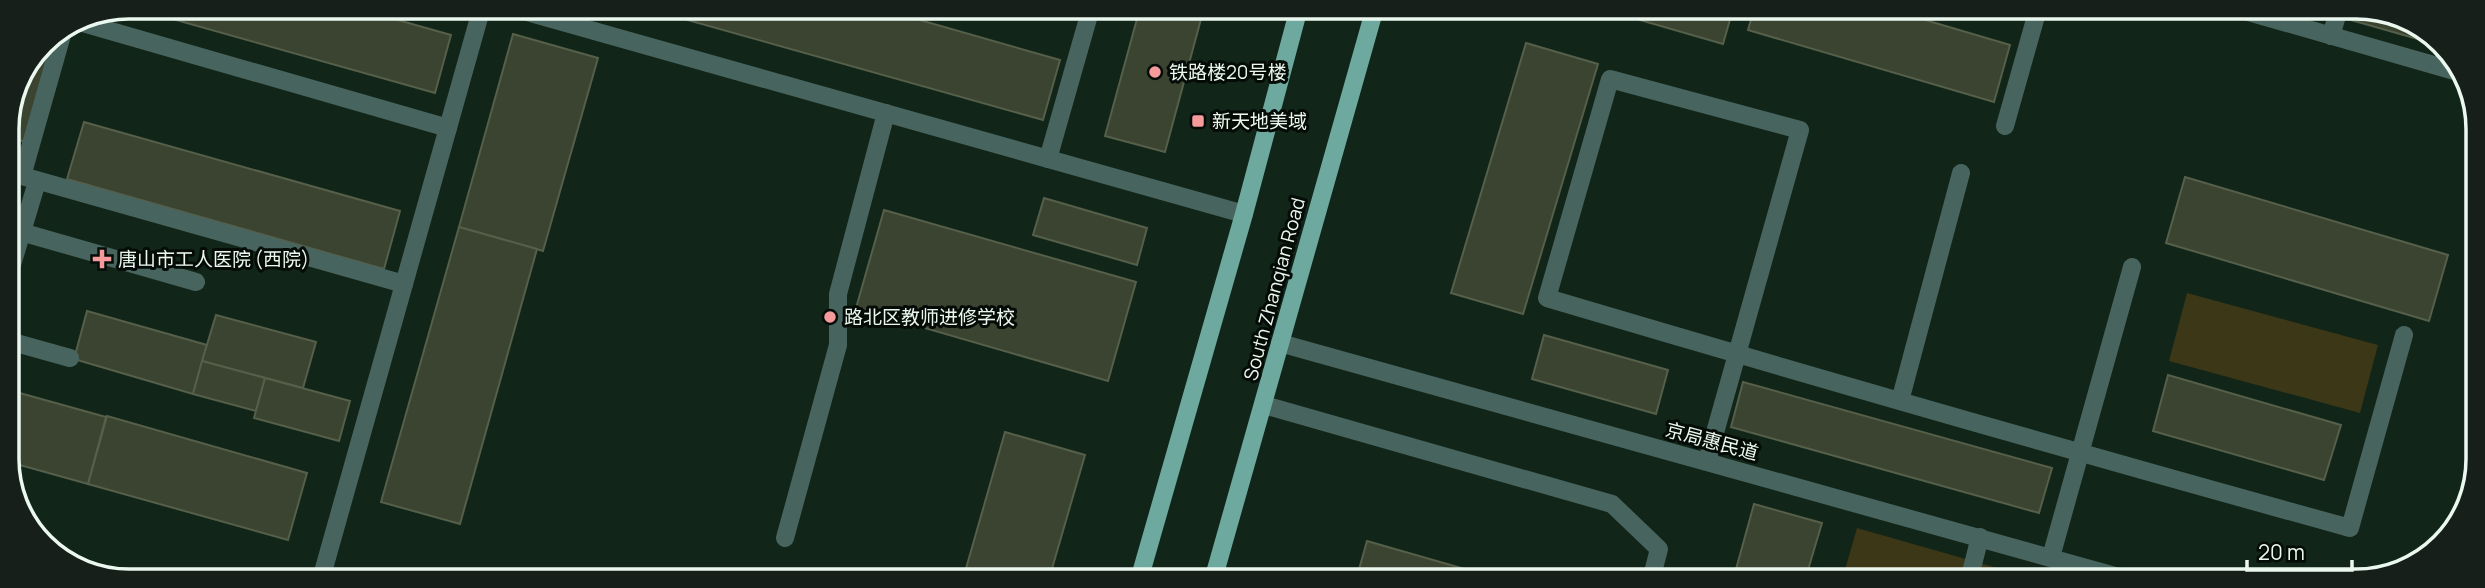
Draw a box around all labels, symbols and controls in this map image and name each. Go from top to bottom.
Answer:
place label: 铁路楼20号楼 [1169,59,1286,85]
marker: 铁路楼20号楼 [1147,64,1163,80]
place label: 新天地美域 [1212,108,1307,134]
marker: 新天地美域 [1190,113,1206,129]
street label: South Zhanqian Road [1237,195,1311,383]
place label: 唐山市工人医院 (西院) [118,246,309,272]
marker: 唐山市工人医院 (西院) [92,249,112,269]
place label: 路北区教师进修学校 [844,304,1015,330]
marker: 路北区教师进修学校 [822,309,838,325]
street label: 京局惠民道 [1663,416,1761,466]
scale bar [2247,528,2352,572]
text: 20 m [2258,538,2305,566]

